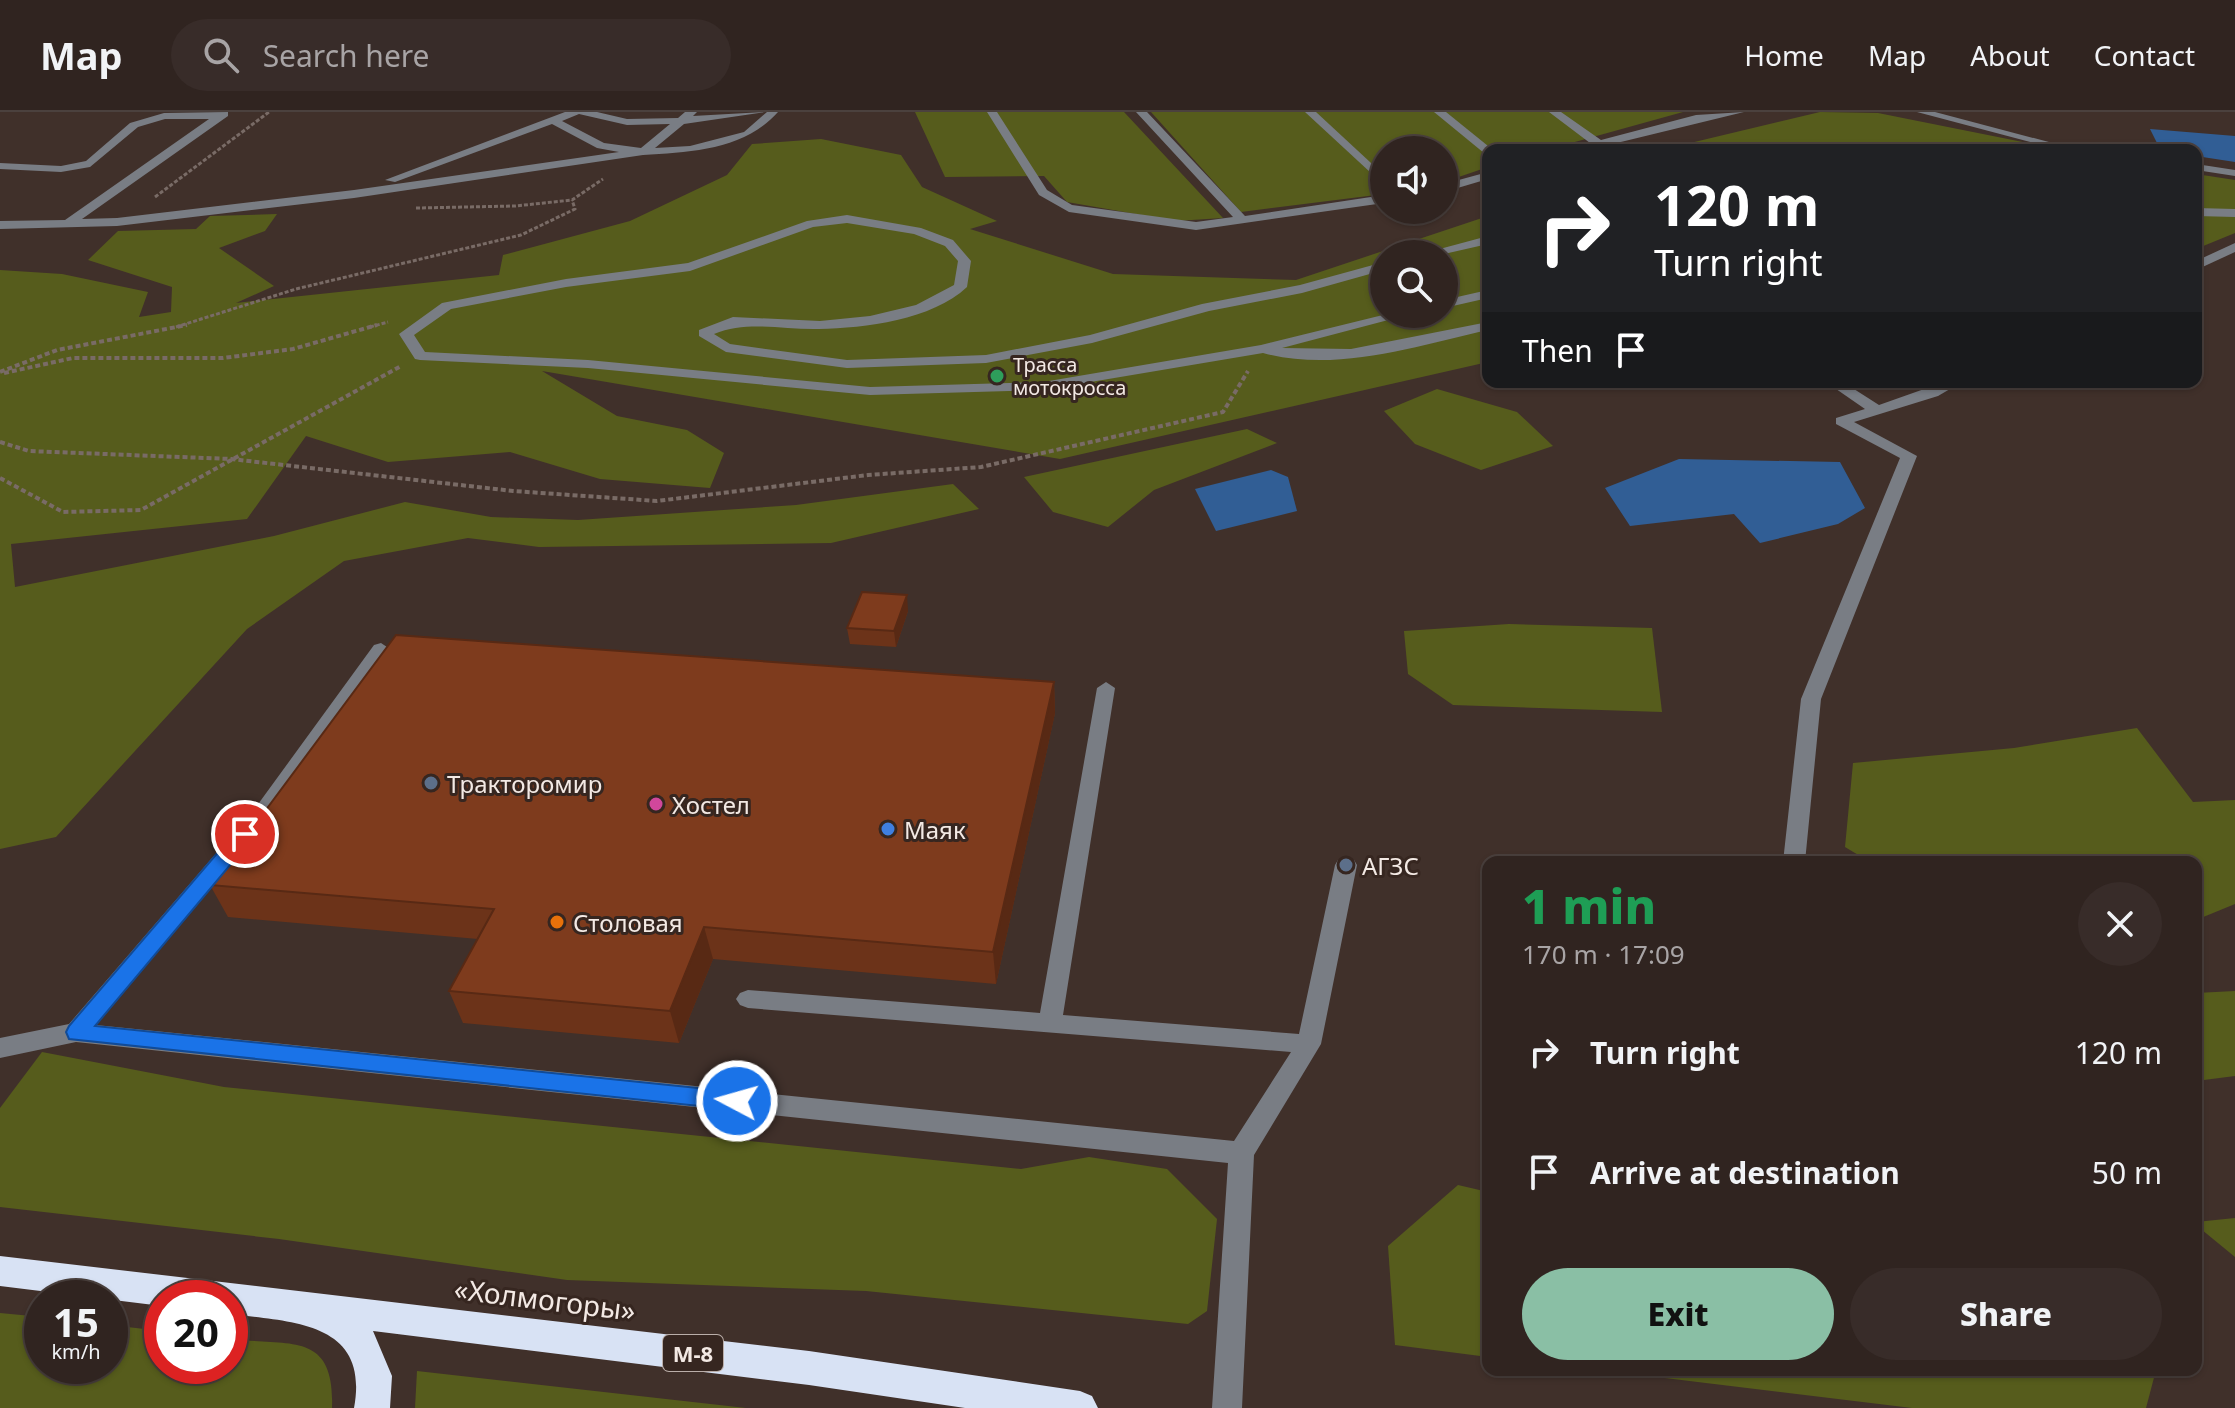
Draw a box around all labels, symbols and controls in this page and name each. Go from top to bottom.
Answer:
search box [171,19,731,91]
text: Map [40,29,123,81]
icon: search [199,33,243,77]
text: Search here [263,35,430,76]
text: Home [1744,36,1824,74]
text: Map [1868,36,1926,74]
text: About [1970,36,2050,74]
text: Contact [2094,36,2195,74]
map controls [1370,136,1458,328]
button: sound [1370,136,1458,224]
text: 120 m [1654,166,1819,242]
icon: right [1522,176,1626,280]
text: Turn right [1654,238,1822,287]
button: search [1370,240,1458,328]
icon: arrive [1609,328,1653,372]
text: Then [1522,330,1593,371]
place label: Трасса мотокросса [1013,351,1126,401]
marker: Трасса мотокросса [988,367,1006,385]
place label: Тракторомир [447,767,602,800]
marker: Тракторомир [422,774,440,792]
place label: Хостел [672,788,750,821]
marker: Хостел [647,795,665,813]
pin [211,800,279,868]
icon: arrive [223,812,267,856]
place label: Маяк [904,813,966,846]
marker: Маяк [879,820,897,838]
place label: АГЗС [1362,849,1419,882]
marker: АГЗС [1337,856,1355,874]
text: 1 min [1522,873,1656,938]
button: close [2078,882,2162,966]
place label: Столовая [573,906,683,939]
marker: Столовая [548,913,566,931]
text: 170 m · 17:09 [1522,936,1685,972]
icon: right [1522,1030,1566,1074]
text: Turn right [1590,1032,1740,1073]
text: 120 m [2075,1032,2162,1073]
position arrow [695,1059,779,1143]
icon: arrive [1522,1150,1566,1194]
text: Arrive at destination [1590,1152,1900,1193]
text: 50 m [2092,1152,2162,1193]
button: Exit [1522,1268,1834,1360]
button: Share [1850,1268,2162,1360]
street label: «Холмогоры» [452,1269,638,1329]
speed limit sign: 20 [144,1280,248,1384]
text: 15 [53,1294,99,1349]
road number: М-8 [663,1335,723,1371]
text: km/h [51,1338,101,1365]

